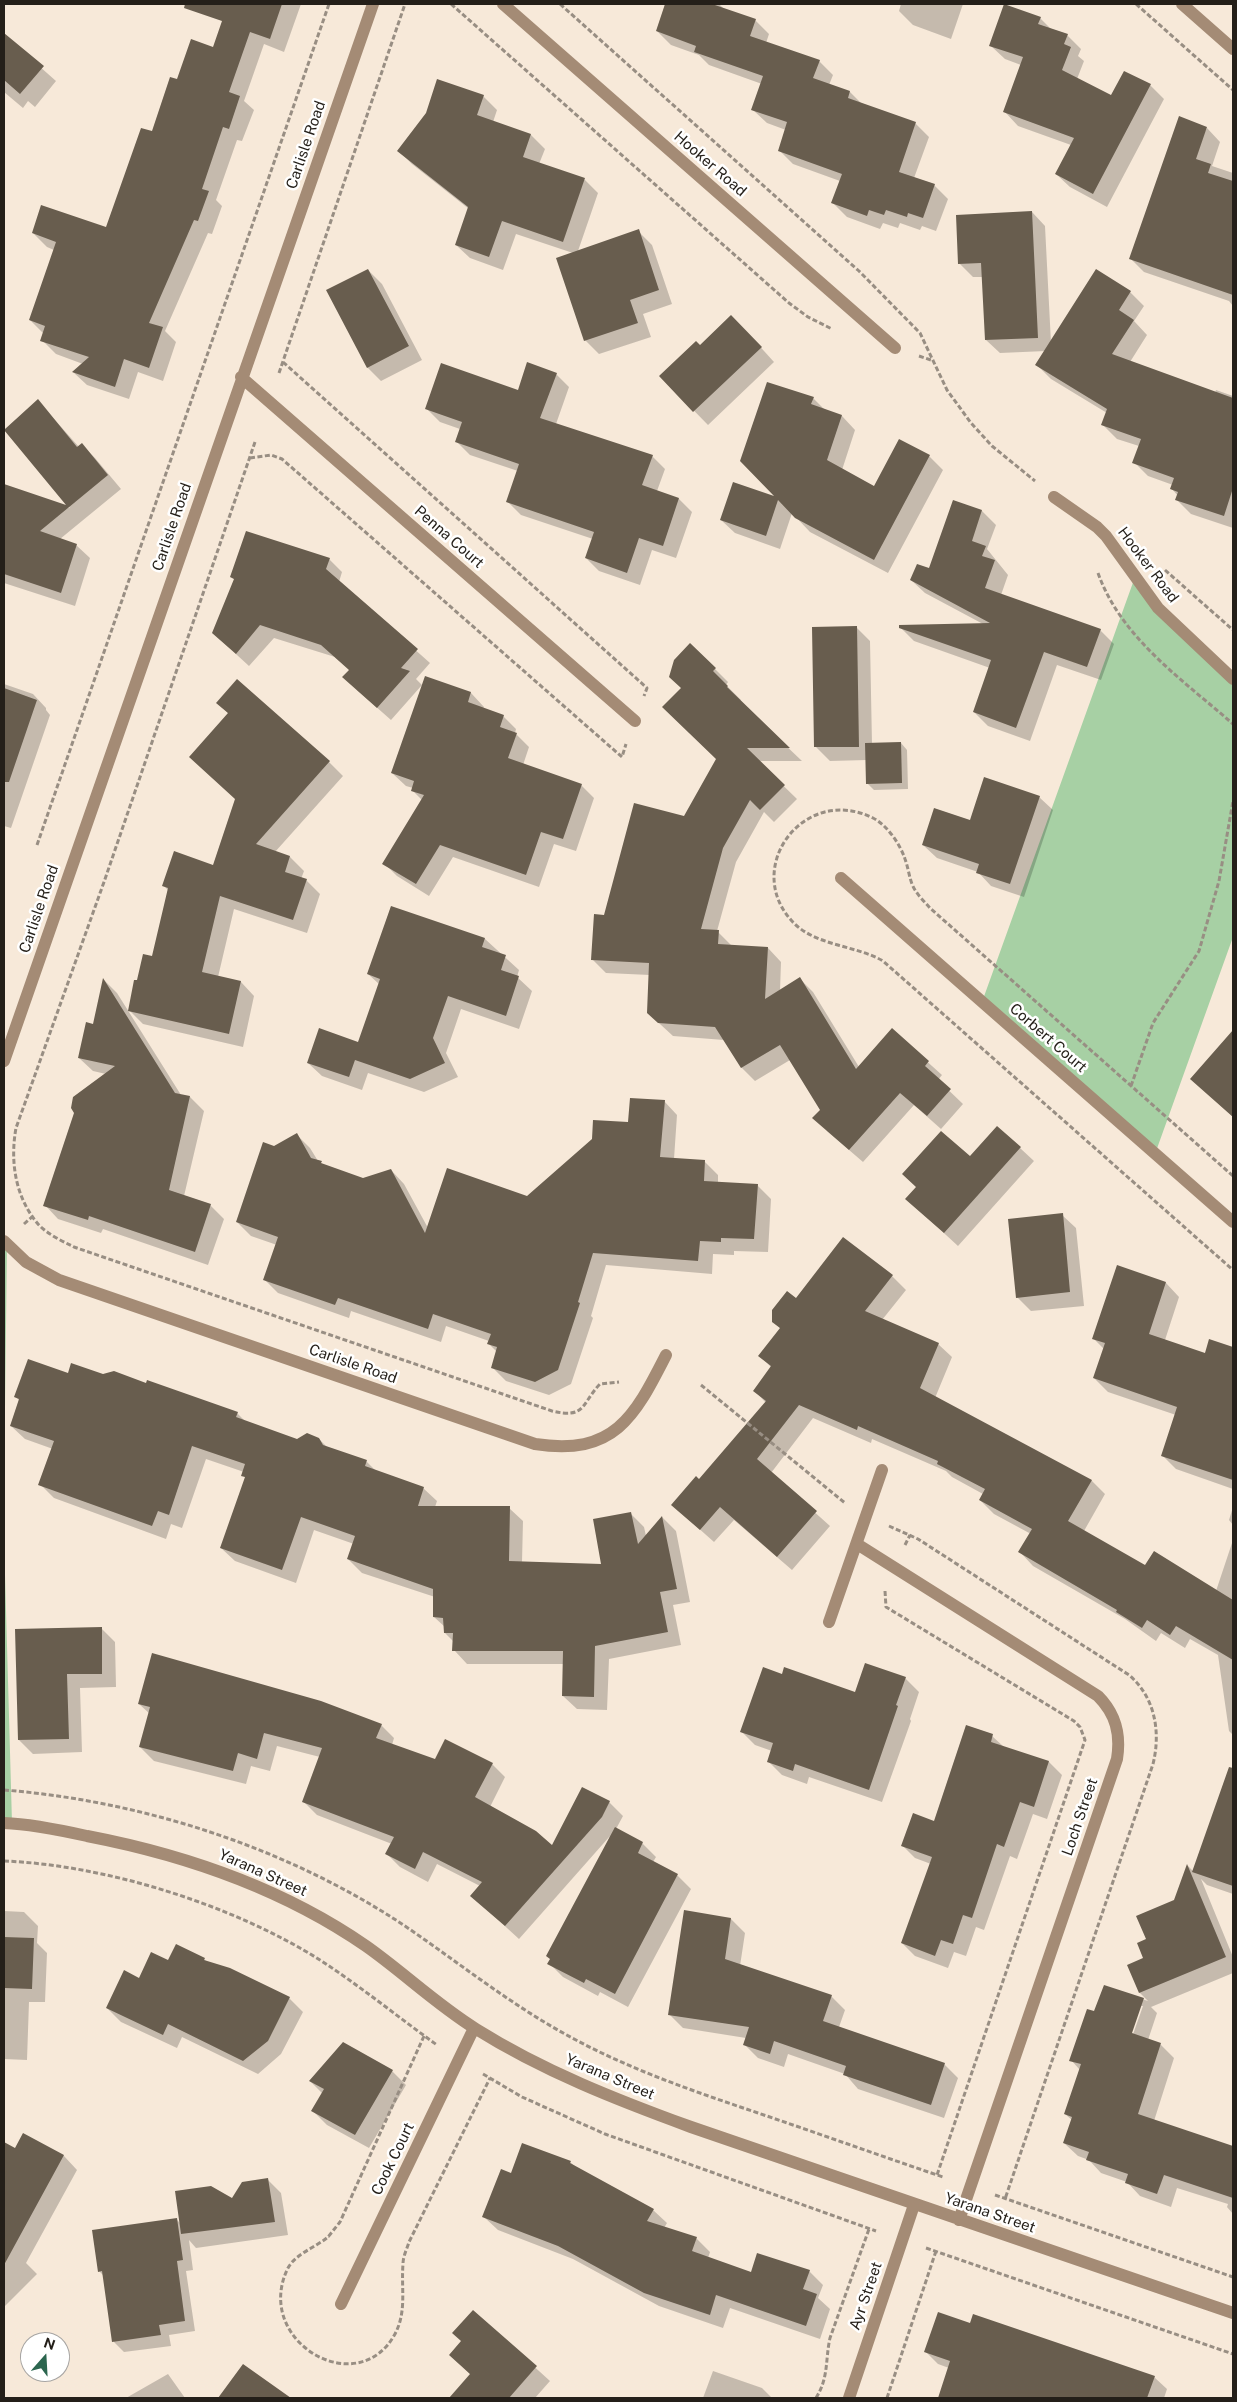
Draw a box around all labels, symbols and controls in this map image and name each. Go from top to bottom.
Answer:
street label: Carlisle Road [283,99,329,191]
street label: Hooker Road [670,128,750,200]
street label: Carlisle Road [149,481,195,573]
street label: Penna Court [411,502,487,572]
street label: Hooker Road [1114,524,1182,606]
street label: Carlisle Road [16,863,62,955]
street label: Corbert Court [1006,1000,1090,1076]
street label: Carlisle Road [307,1341,399,1387]
street label: Loch Street [1058,1776,1102,1858]
street label: Yarana Street [216,1846,310,1900]
street label: Yarana Street [563,2050,657,2104]
street label: Cook Court [368,2120,418,2198]
street label: Yarana Street [942,2189,1038,2237]
street label: Ayr Street [846,2259,886,2333]
north arrow [20,2332,70,2382]
text: N [42,2334,57,2353]

